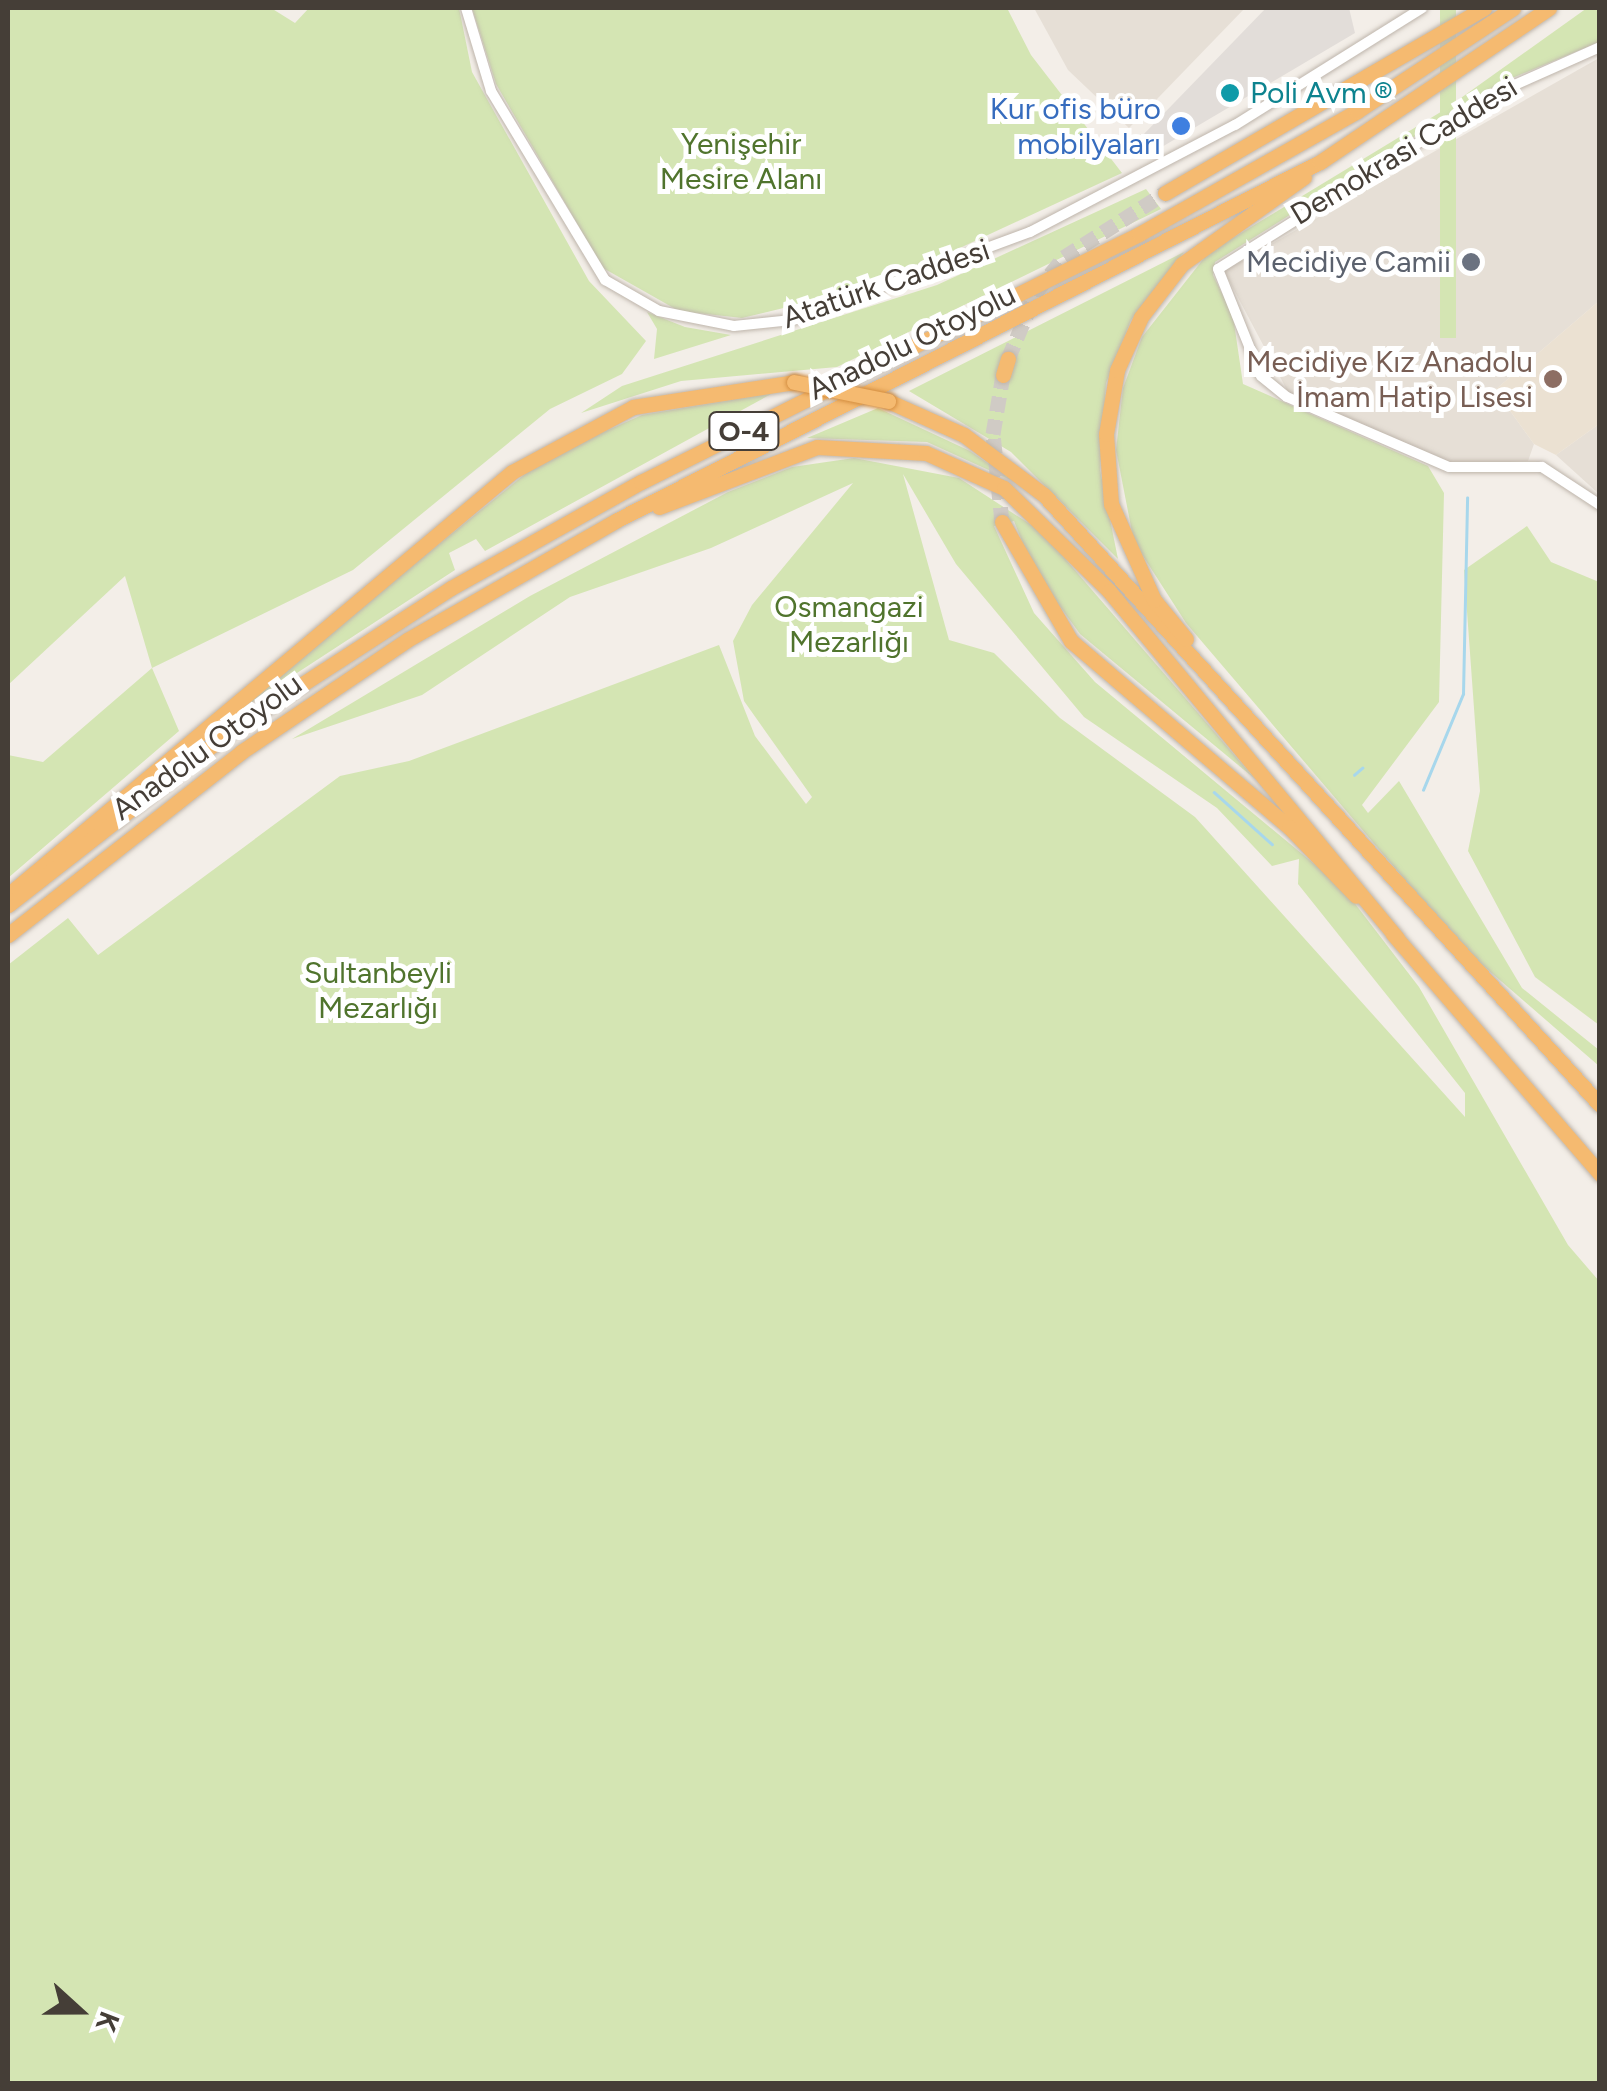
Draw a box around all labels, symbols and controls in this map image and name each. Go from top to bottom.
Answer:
street label: Demokrasi Caddesi [1284,69,1524,233]
place label: Poli Avm ® [1250,75,1393,111]
marker: Poli Avm ® [1219,82,1241,104]
place label: Kur ofis büro mobilyaları [990,91,1161,162]
marker: Kur ofis büro mobilyaları [1170,115,1192,137]
park label: Yenişehir Mesire Alanı [660,126,822,196]
street label: Atatürk Caddesi [778,232,994,336]
place label: Mecidiye Camii [1246,244,1451,280]
marker: Mecidiye Camii [1460,251,1482,273]
street label: Anadolu Otoyolu [803,276,1021,408]
place label: Mecidiye Kız Anadolu İmam Hatip Lisesi [1246,344,1533,414]
marker: Mecidiye Kız Anadolu İmam Hatip Lisesi [1542,368,1564,390]
road number: O-4 [706,408,782,454]
park label: Osmangazi Mezarlığı [774,589,924,660]
street label: Anadolu Otoyolu [105,666,309,828]
park label: Sultanbeyli Mezarlığı [304,955,452,1026]
north arrow [30,1961,130,2061]
text: K [89,2007,127,2037]

